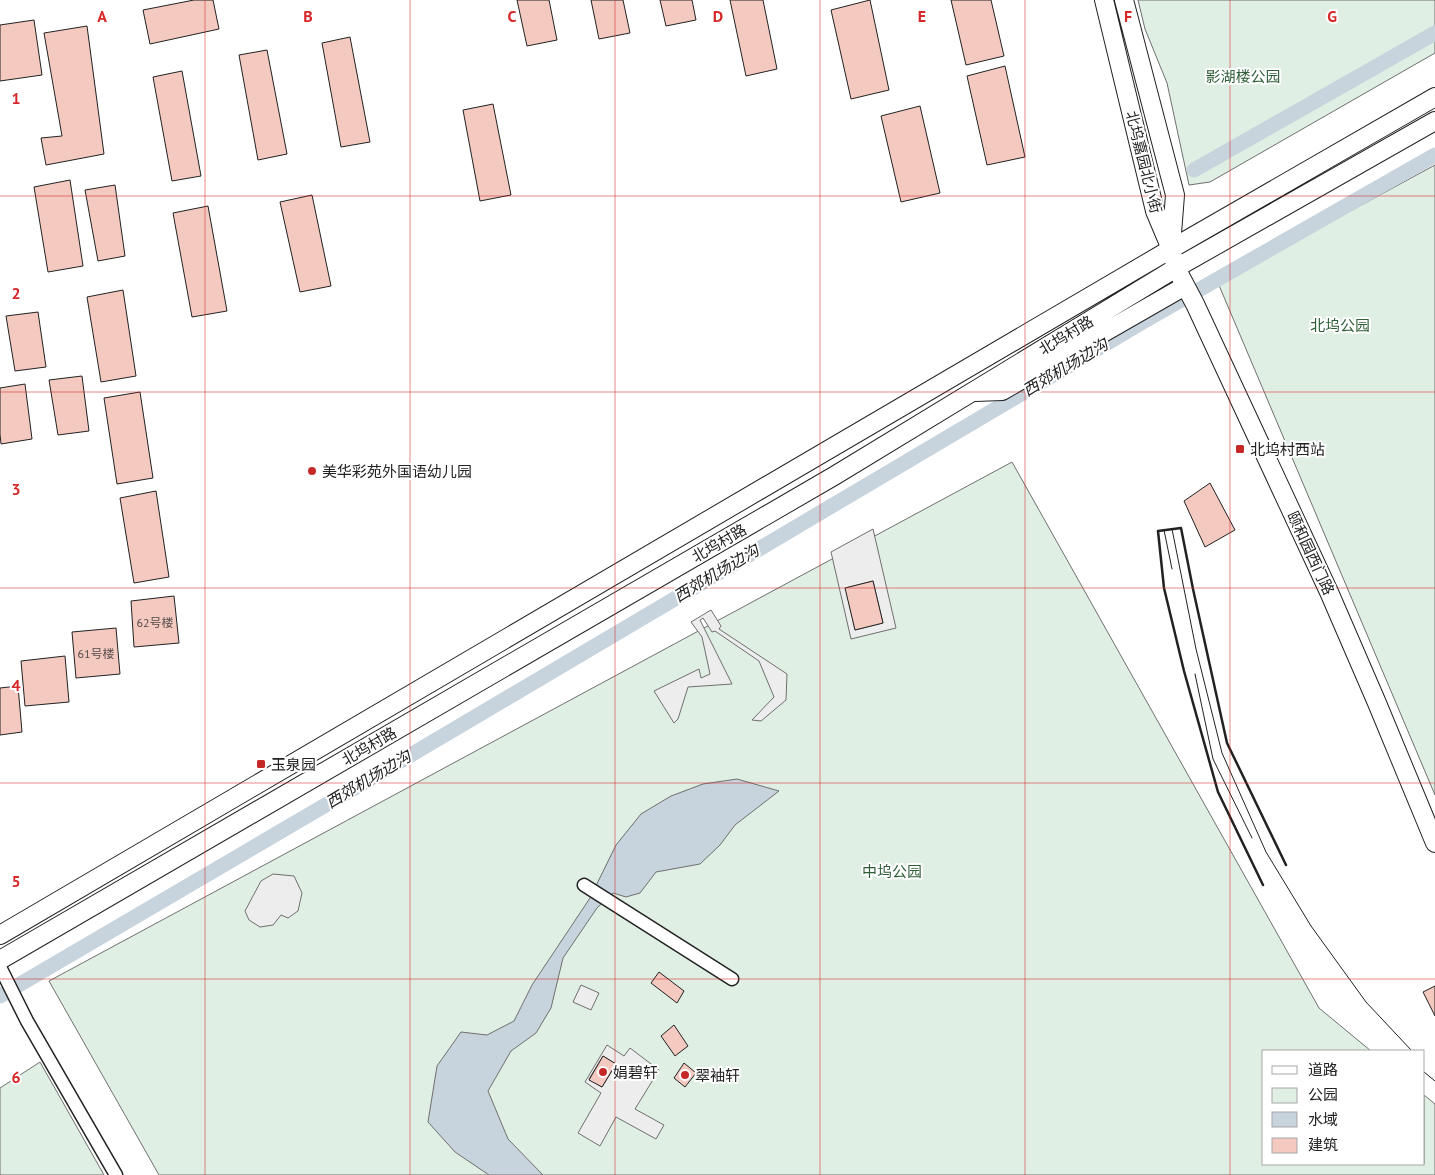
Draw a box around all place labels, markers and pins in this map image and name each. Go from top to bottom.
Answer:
place label: 北坞村西站 [1250,440,1325,459]
marker: 北坞村西站 [1234,443,1246,455]
place label: 美华彩苑外国语幼儿园 [322,462,472,481]
marker: 美华彩苑外国语幼儿园 [306,465,318,477]
place label: 玉泉园 [271,755,316,774]
marker: 玉泉园 [255,758,267,770]
place label: 娟碧轩 [613,1063,658,1082]
marker: 娟碧轩 [597,1066,609,1078]
place label: 翠袖轩 [695,1066,740,1085]
marker: 翠袖轩 [679,1069,691,1081]

